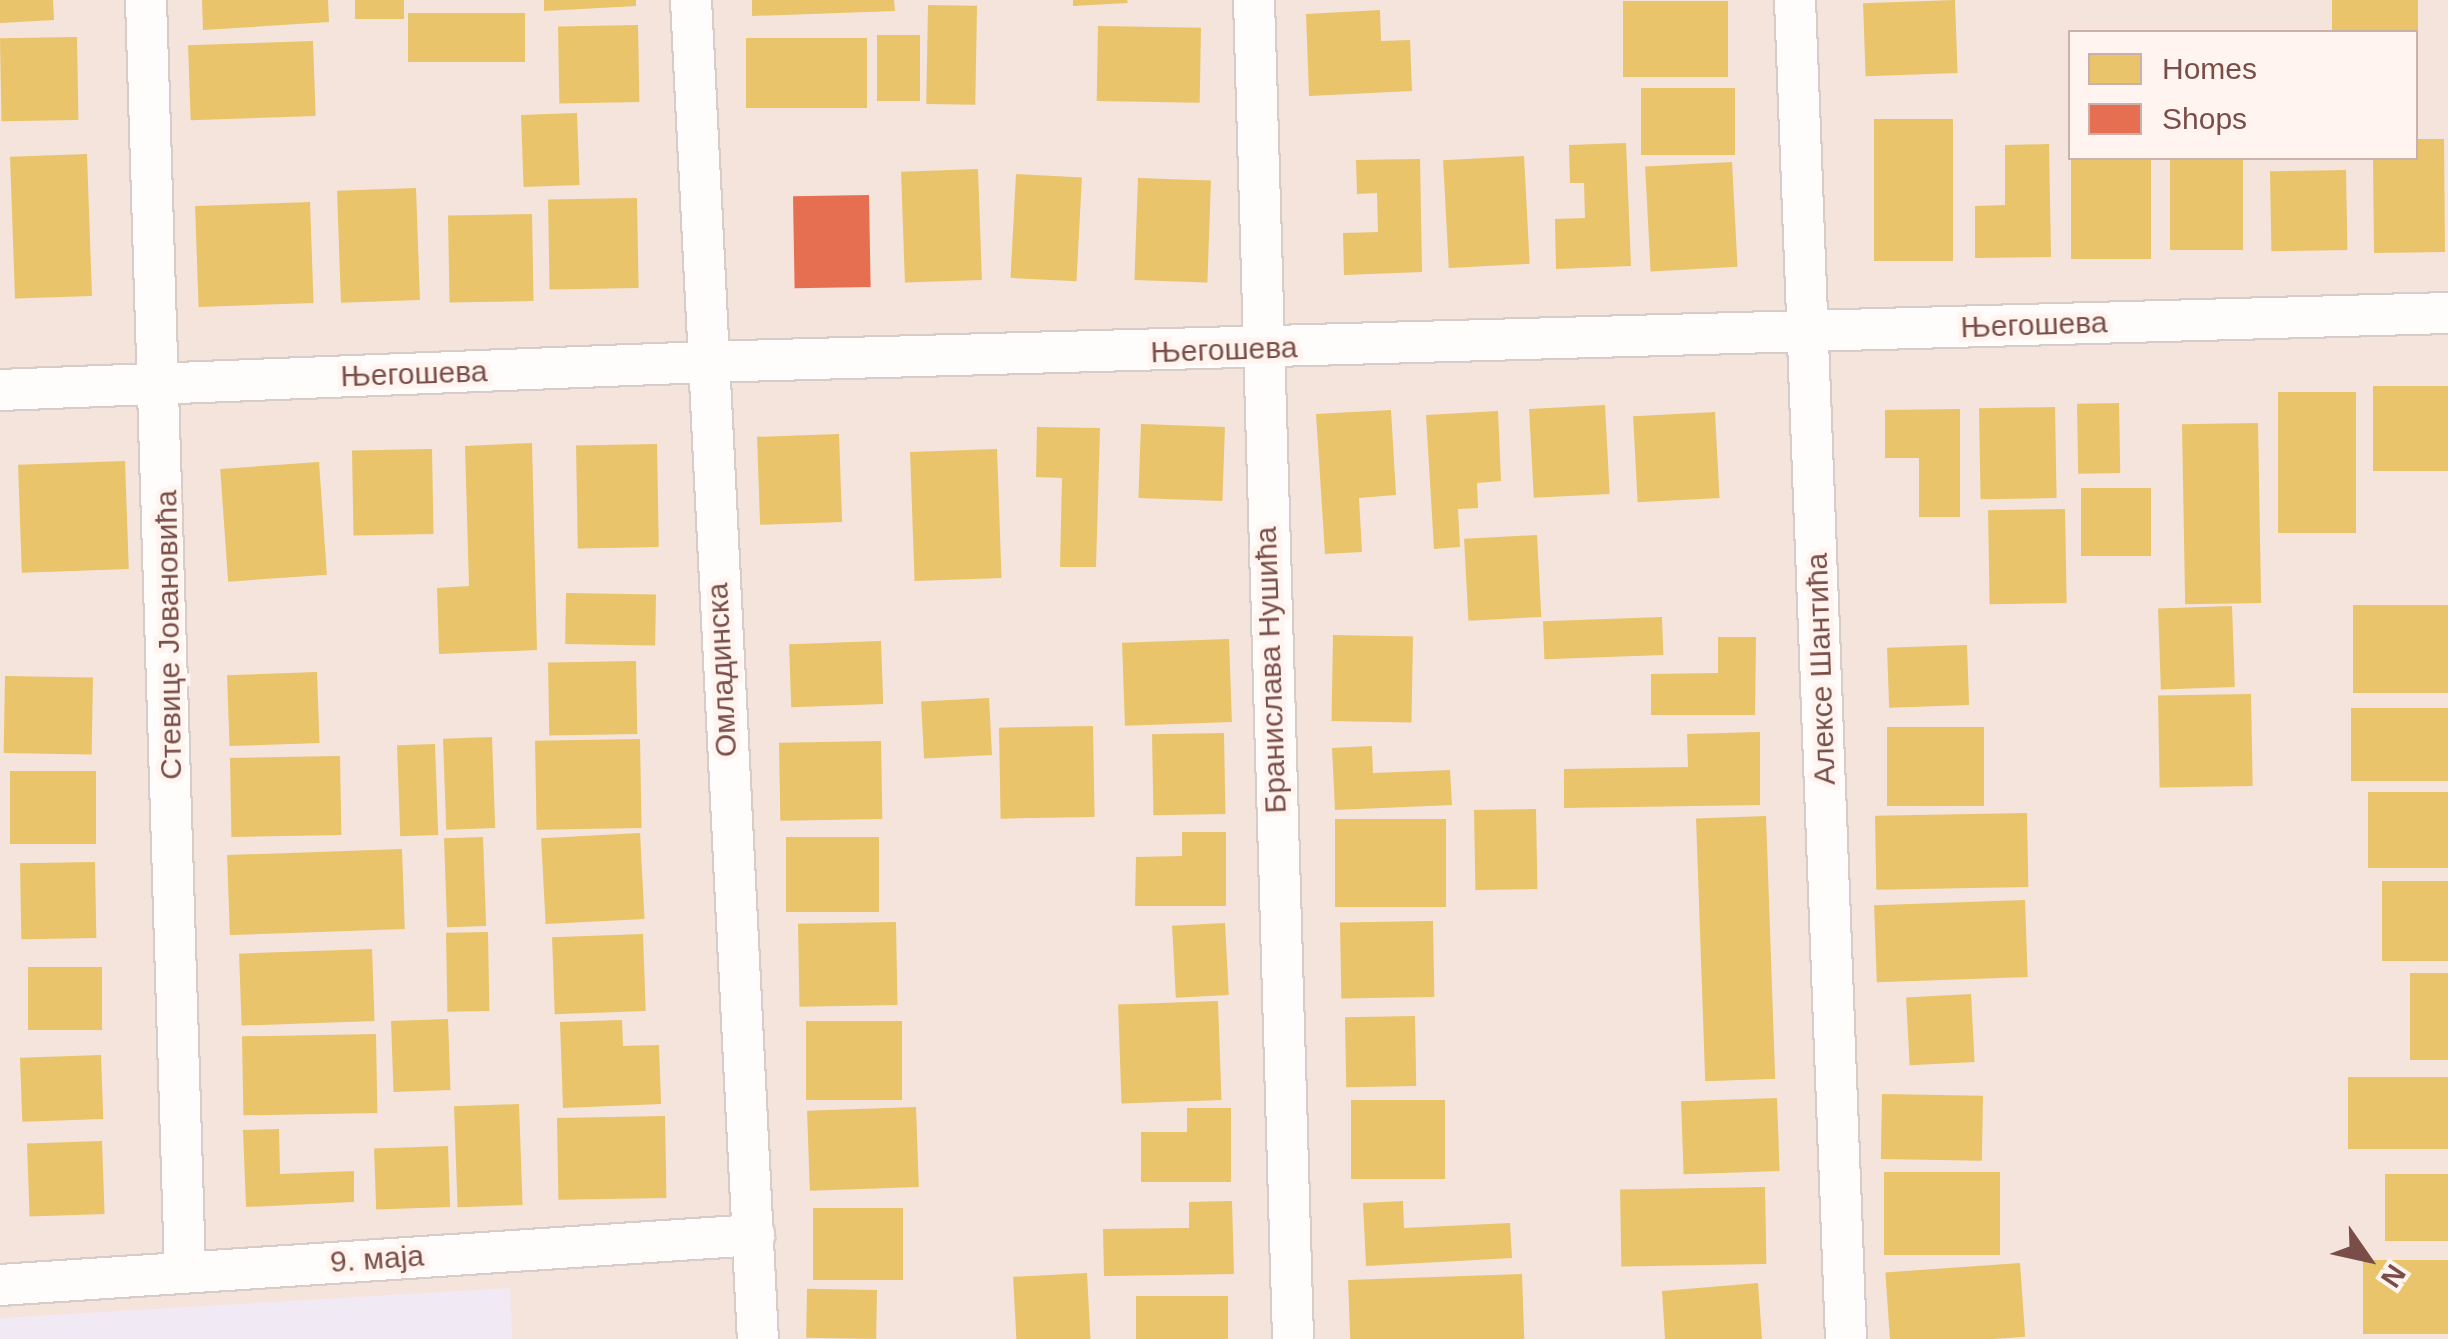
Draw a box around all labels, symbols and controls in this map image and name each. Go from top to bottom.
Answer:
legend [2068,30,2418,160]
text: Homes [2162,52,2257,85]
text: Shops [2162,102,2247,135]
street label: Његошева [1960,304,2108,346]
street label: Његошева [1150,329,1298,371]
street label: Његошева [340,353,488,395]
street label: Стевице Јовановића [148,490,190,780]
street label: Бранислава Нушића [1248,526,1294,814]
street label: Алексе Шантића [1799,552,1843,786]
street label: Омладинска [699,582,745,758]
north arrow [2318,1209,2418,1309]
street label: 9. маја [329,1238,425,1280]
text: N [2375,1259,2412,1293]

